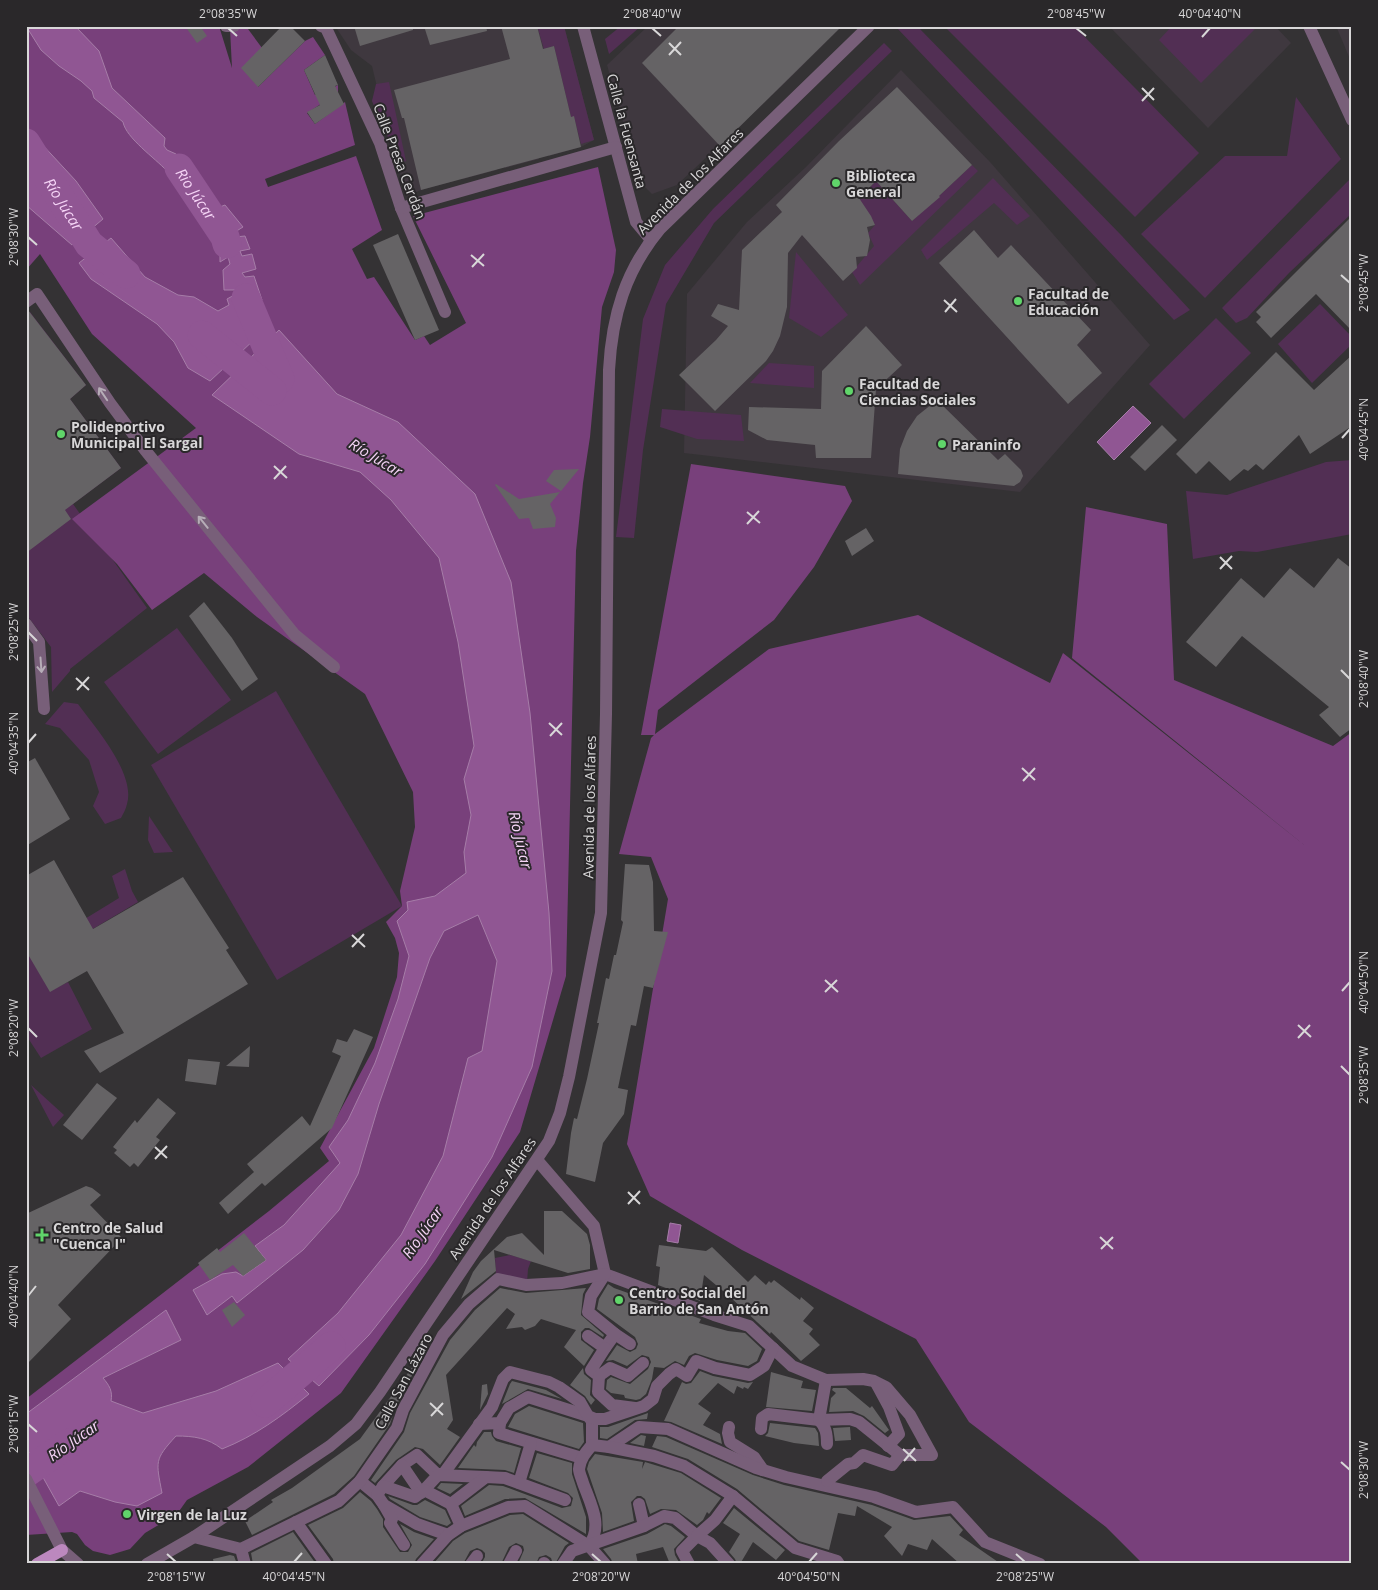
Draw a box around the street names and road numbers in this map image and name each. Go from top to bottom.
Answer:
street label: Calle la Fuensanta [603,71,651,191]
street label: Calle Presa Cerdán [369,100,431,222]
street label: Avenida de los Alfares [633,123,748,238]
street label: Avenida de los Alfares [578,735,600,879]
street label: Avenida de los Alfares [444,1133,540,1263]
street label: Calle San Lázaro [370,1330,436,1432]

